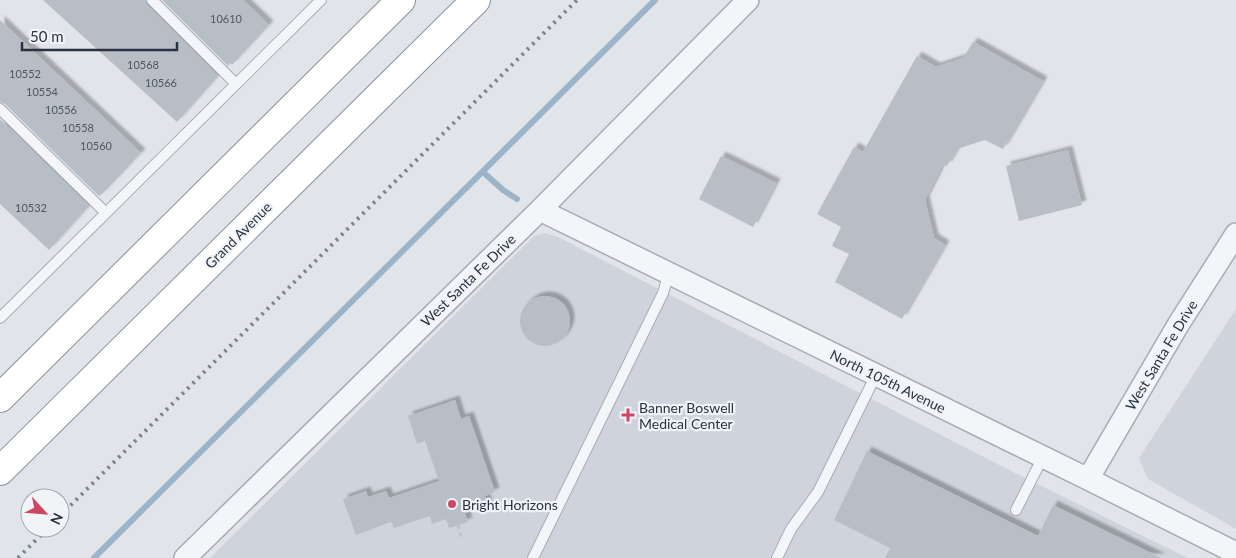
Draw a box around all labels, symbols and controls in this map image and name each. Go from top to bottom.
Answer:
house number: 10610 [210,12,243,25]
scale bar [22,20,178,52]
text: 50 m [30,27,64,45]
house number: 10568 [127,58,159,71]
house number: 10552 [9,67,41,80]
house number: 10566 [145,76,177,89]
house number: 10554 [26,85,59,98]
house number: 10556 [45,103,77,116]
house number: 10558 [62,121,94,134]
house number: 10560 [80,139,113,152]
street label: Grand Avenue [201,198,275,272]
house number: 10532 [15,201,47,214]
street label: West Santa Fe Drive [417,230,519,330]
street label: West Santa Fe Drive [1121,297,1201,413]
street label: North 105th Avenue [827,346,949,416]
place label: Banner Boswell Medical Center [639,399,734,432]
marker: Banner Boswell Medical Center [621,408,635,422]
north arrow [20,488,70,538]
place label: Bright Horizons [462,496,558,513]
marker: Bright Horizons [446,498,458,510]
text: N [47,510,67,527]

